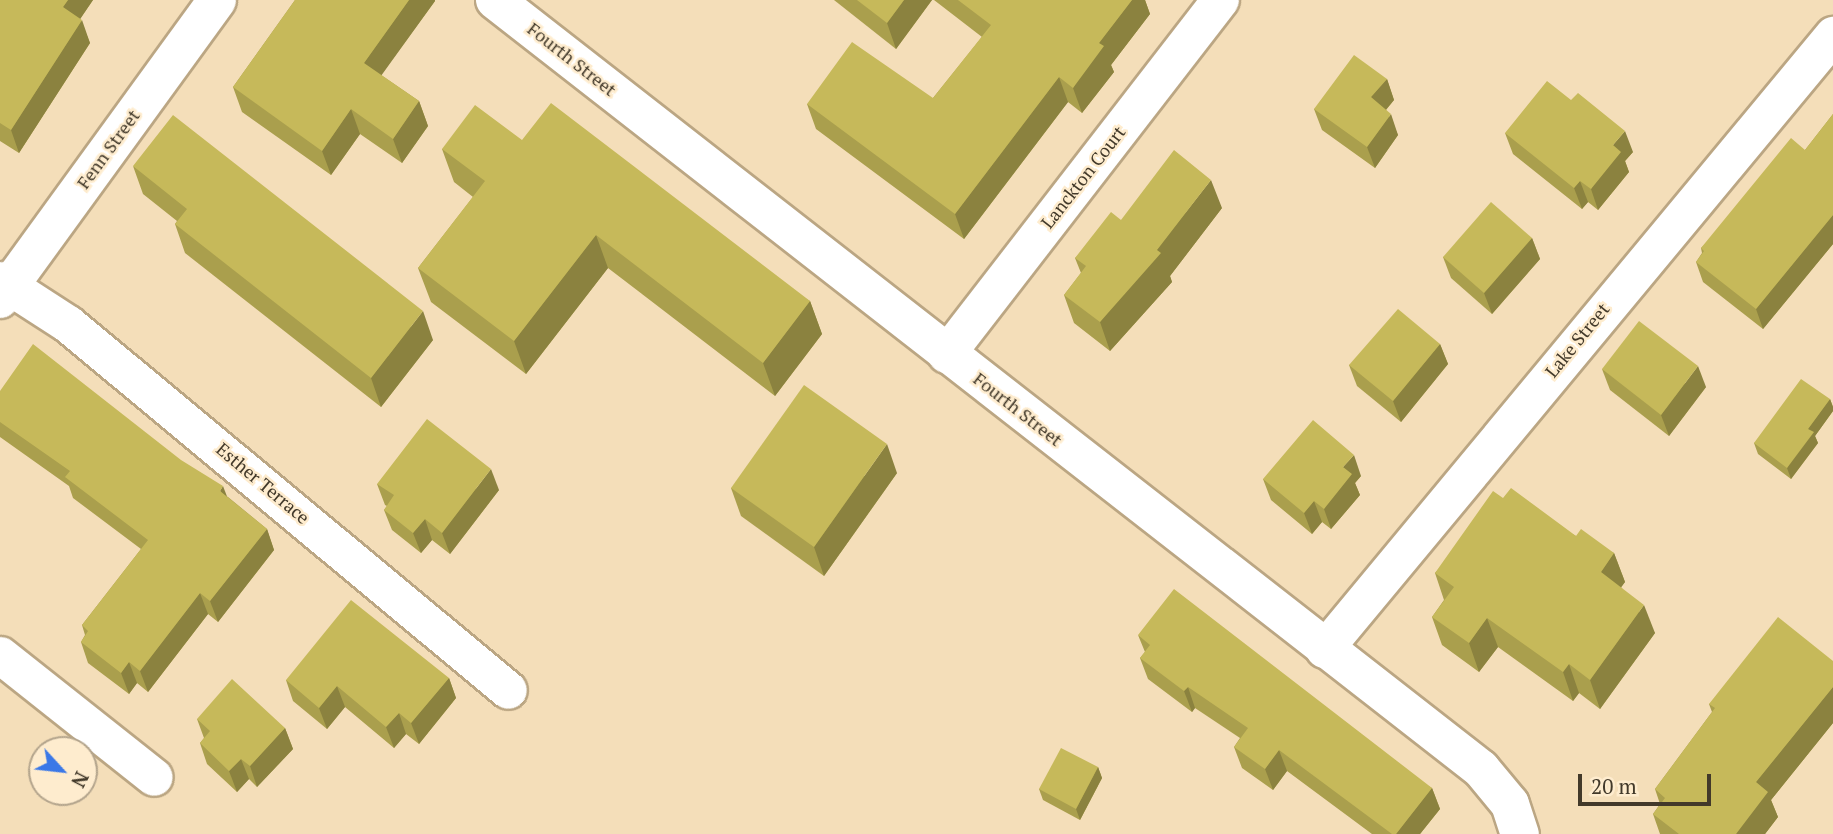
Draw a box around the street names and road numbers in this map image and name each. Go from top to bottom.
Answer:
street label: Fourth Street [523,18,621,100]
street label: Fenn Street [72,105,144,193]
street label: Lanckton Court [1036,121,1130,233]
street label: Lake Street [1540,298,1614,382]
street label: Fourth Street [969,368,1067,450]
street label: Esther Terrace [212,438,314,528]

